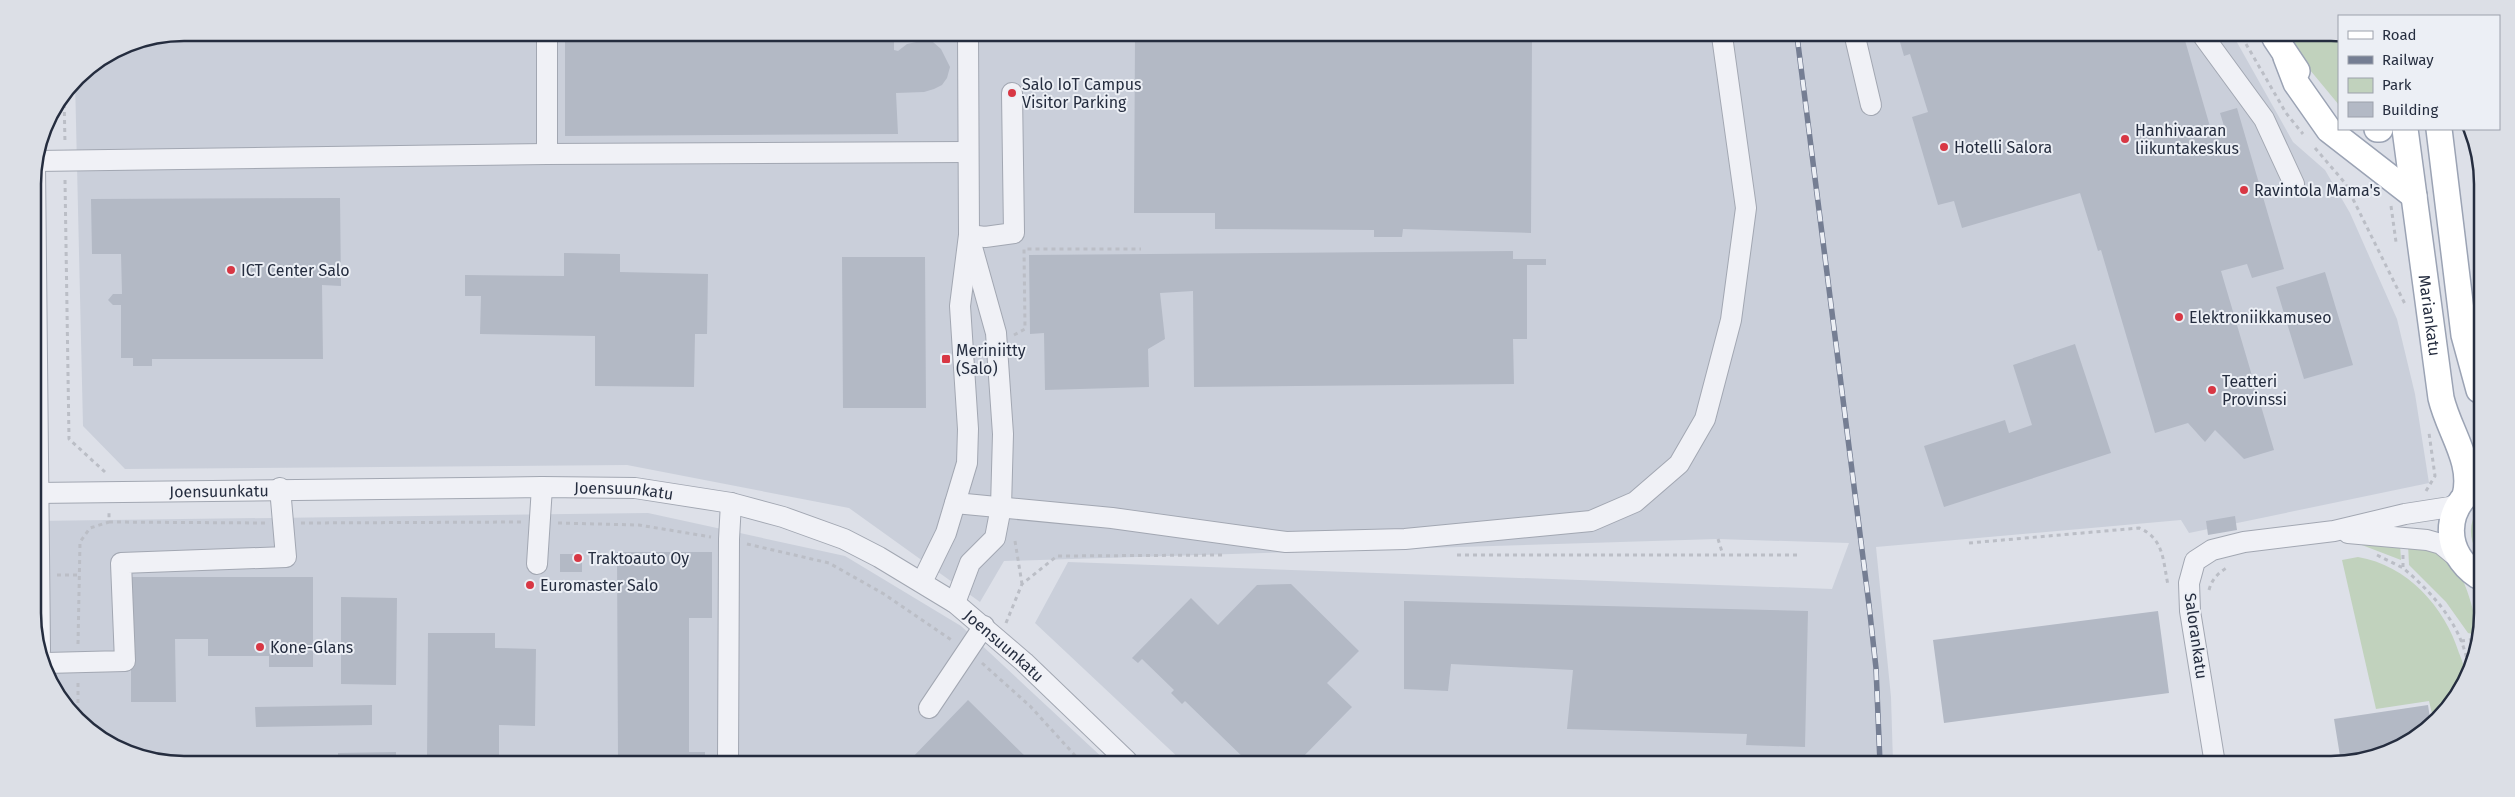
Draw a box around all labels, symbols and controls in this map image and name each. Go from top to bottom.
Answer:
legend [2338,15,2500,130]
text: Road [2382,26,2417,44]
text: Railway [2382,51,2434,69]
place label: Salo IoT Campus Visitor Parking [1022,75,1142,112]
text: Park [2382,76,2412,94]
marker: Salo IoT Campus Visitor Parking [1006,87,1018,99]
text: Building [2382,101,2438,119]
place label: Hanhivaaran liikuntakeskus [2135,121,2239,158]
marker: Hanhivaaran liikuntakeskus [2119,133,2131,145]
place label: Hotelli Salora [1954,138,2052,157]
marker: Hotelli Salora [1938,141,1950,153]
place label: Ravintola Mama's [2254,181,2380,200]
marker: Ravintola Mama's [2238,184,2250,196]
place label: ICT Center Salo [241,261,350,280]
marker: ICT Center Salo [225,264,237,276]
street label: Mariankatu [2415,274,2445,357]
place label: Elektroniikkamuseo [2189,308,2332,327]
marker: Elektroniikkamuseo [2173,311,2185,323]
place label: Meriniitty (Salo) [956,341,1026,378]
marker: Meriniitty (Salo) [940,353,952,365]
place label: Teatteri Provinssi [2222,372,2287,409]
marker: Teatteri Provinssi [2206,384,2218,396]
street label: Joensuunkatu [574,478,675,503]
street label: Joensuunkatu [169,481,269,501]
place label: Traktoauto Oy [588,549,689,568]
marker: Traktoauto Oy [572,552,584,564]
place label: Euromaster Salo [540,576,658,595]
marker: Euromaster Salo [524,579,536,591]
street label: Salorankatu [2181,592,2211,680]
street label: Joensuunkatu [960,606,1048,685]
place label: Kone-Glans [270,638,353,657]
marker: Kone-Glans [254,641,266,653]

